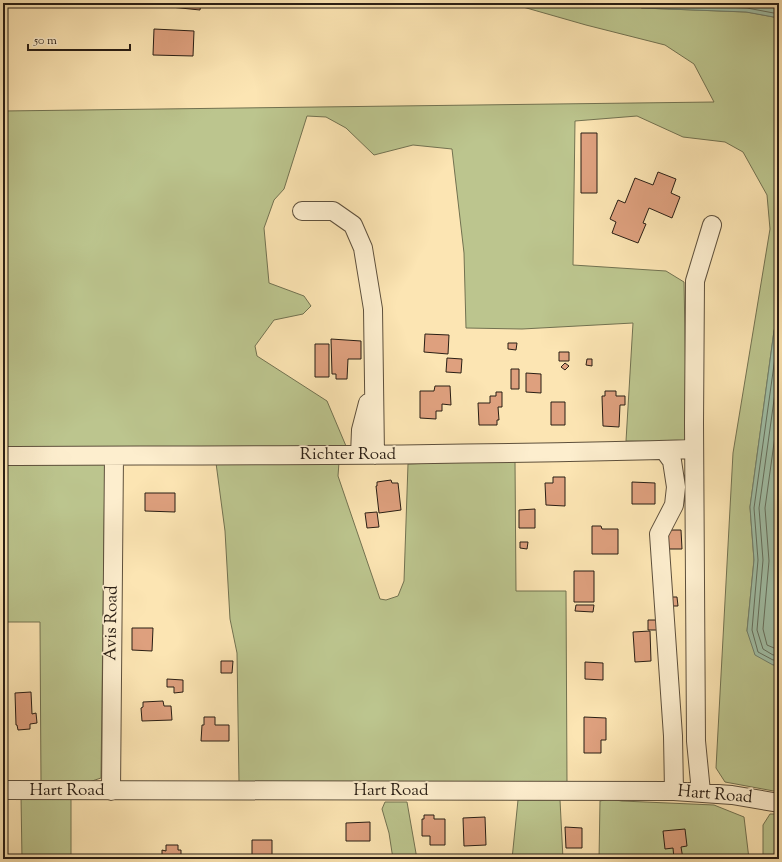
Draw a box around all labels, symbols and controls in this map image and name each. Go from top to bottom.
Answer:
scale bar [28,26,130,52]
text: 50 m [33,32,57,50]
street label: Richter Road [300,443,397,467]
street label: Avis Road [99,585,125,661]
street label: Hart Road [29,779,105,803]
street label: Hart Road [353,779,429,803]
street label: Hart Road [677,780,754,810]

